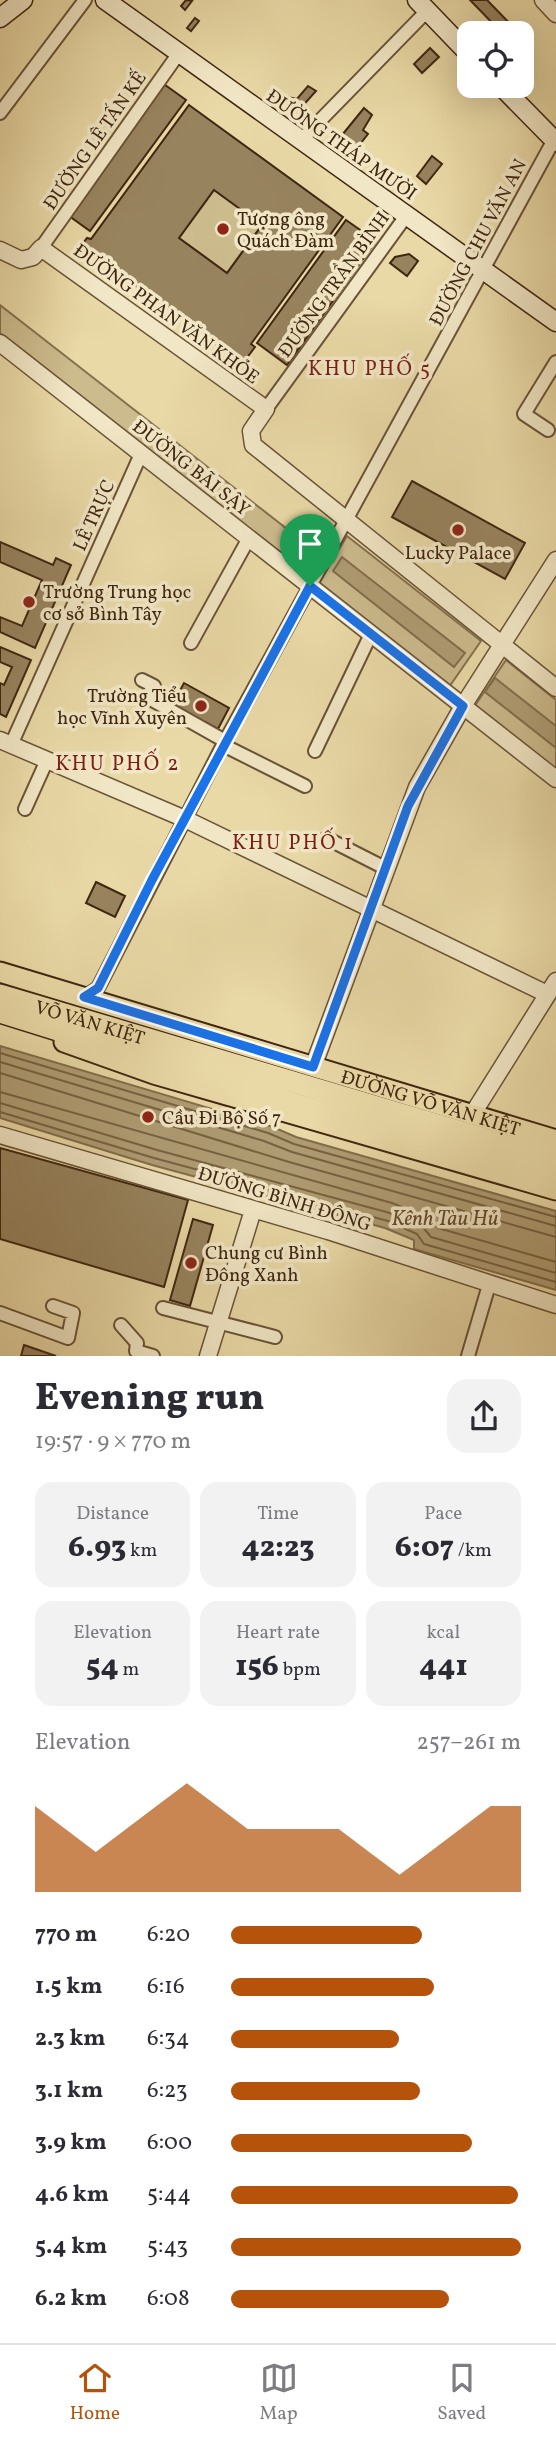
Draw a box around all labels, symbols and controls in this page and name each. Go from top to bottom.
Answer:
map controls [457,21,534,98]
button: locate [457,21,534,98]
street label: ĐƯỜNG LÊ TẤN KẾ [37,66,153,216]
street label: ĐƯỜNG THÁP MƯỜI [260,84,421,207]
street label: ĐƯỜNG CHU VĂN AN [424,155,534,331]
street label: ĐƯỜNG TRẦN BÌNH [271,206,397,364]
place label: Tượng ông Quách Đàm [237,207,335,255]
marker: Tượng ông Quách Đàm [215,221,231,237]
street label: ĐƯỜNG PHAN VĂN KHỎE [68,238,264,391]
district label: KHU PHỐ 5 [308,353,432,384]
street label: ĐƯỜNG BÃI SẬY [126,414,255,523]
street label: LÊ TRỰC [68,476,122,555]
pin [280,514,340,586]
marker: Lucky Palace [450,522,466,538]
icon: arrive [291,525,329,563]
place label: Lucky Palace [405,541,511,567]
place label: Trường Trung học cơ sở Bình Tây [43,580,191,628]
marker: Trường Trung học cơ sở Bình Tây [21,594,37,610]
place label: Trường Tiểu học Vĩnh Xuyên [57,684,187,732]
marker: Trường Tiểu học Vĩnh Xuyên [193,698,209,714]
district label: KHU PHỐ 2 [55,748,181,779]
district label: KHU PHỐ 1 [232,827,354,858]
street label: VÕ VĂN KIỆT [31,995,148,1052]
street label: ĐƯỜNG VÕ VĂN KIỆT [337,1065,523,1143]
place label: Cầu Đi Bộ Số 7 [162,1106,281,1132]
marker: Cầu Đi Bộ Số 7 [140,1109,156,1125]
street label: ĐƯỜNG BÌNH ĐÔNG [195,1161,374,1239]
water label: Kênh Tàu Hủ [391,1205,499,1234]
place label: Chung cư Bình Đông Xanh [205,1241,328,1289]
marker: Chung cư Bình Đông Xanh [183,1255,199,1271]
text: Evening run [35,1373,265,1426]
button: share [447,1379,521,1453]
text: 19:57 · 9 × 770 m [35,1426,191,1458]
text: Distance [76,1501,149,1527]
text: Time [257,1501,299,1527]
text: Pace [424,1501,462,1527]
text: 6.93 [68,1527,126,1569]
text: 42:23 [241,1527,315,1569]
text: 6:07 [395,1527,454,1569]
text: km [126,1538,157,1564]
text: /km [454,1538,492,1564]
text: Elevation [73,1620,152,1646]
text: Heart rate [236,1620,320,1646]
text: kcal [426,1620,460,1646]
text: 54 [86,1646,119,1688]
text: 156 [235,1646,279,1688]
text: 441 [419,1646,468,1688]
text: m [119,1657,139,1683]
text: bpm [279,1657,321,1683]
text: Elevation [35,1727,131,1759]
text: 257–261 m [416,1727,521,1759]
text: 770 m [35,1919,97,1951]
text: 6:20 [147,1919,190,1951]
text: 1.5 km [35,1971,102,2003]
text: 6:16 [147,1971,185,2003]
text: 2.3 km [35,2023,106,2055]
text: 6:34 [147,2023,190,2055]
text: 3.1 km [35,2075,103,2107]
text: 6:23 [147,2075,188,2107]
text: 3.9 km [35,2127,107,2159]
text: 6:00 [147,2127,192,2159]
text: 4.6 km [35,2179,109,2211]
text: 5:44 [147,2179,191,2211]
text: 5.4 km [35,2231,107,2263]
text: 5:43 [147,2231,188,2263]
text: 6.2 km [35,2283,107,2315]
text: 6:08 [147,2283,190,2315]
tab: Home [70,2359,120,2427]
tab: Map [260,2359,298,2427]
tab: Saved [437,2359,486,2427]

